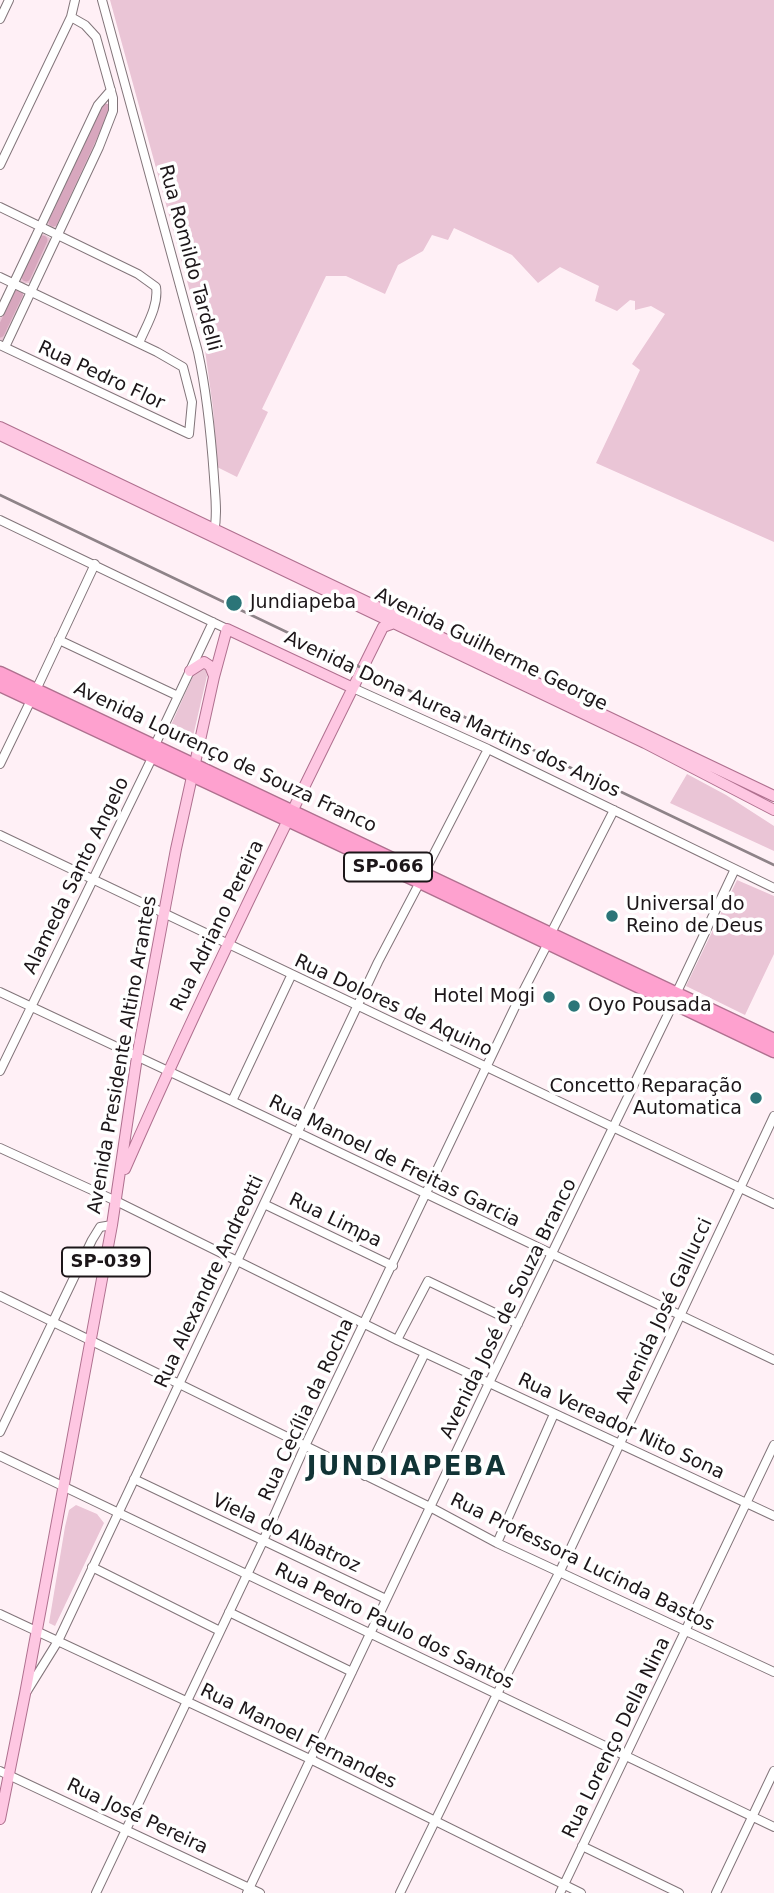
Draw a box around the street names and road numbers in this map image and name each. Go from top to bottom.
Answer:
street label: Rua Romildo Tardelli [153,162,225,354]
street label: Rua Pedro Flor [34,337,168,415]
street label: Avenida Guilherme George [371,584,611,716]
street label: Avenida Dona Aurea Martins dos Anjos [281,627,623,803]
street label: Avenida Lourenço de Souza Franco [70,678,380,838]
street label: Alameda Santo Angelo [19,774,135,978]
street label: Rua Adriano Pereira [167,837,269,1015]
road number: SP-066 [344,852,432,882]
street label: Avenida Presidente Altino Arantes [84,894,162,1216]
street label: Rua Dolores de Aquino [290,950,496,1062]
street label: Rua Manoel de Freitas Garcia [265,1091,523,1233]
street label: Rua Alexandre Andreotti [151,1172,269,1392]
street label: Avenida José de Souza Branco [436,1175,582,1443]
street label: Rua Limpa [285,1189,385,1253]
street label: Avenida José Gallucci [612,1215,718,1407]
road number: SP-039 [62,1247,150,1276]
street label: Rua Cecília da Rocha [255,1315,359,1505]
street label: Rua Vereador Nito Sona [514,1369,728,1485]
street label: Rua Professora Lucinda Bastos [446,1489,718,1637]
street label: Viela do Albatroz [208,1490,364,1578]
street label: Rua Pedro Paulo dos Santos [271,1559,517,1695]
street label: Rua Lorenço Della Nina [558,1634,676,1842]
street label: Rua Manoel Fernandes [196,1680,400,1794]
street label: Rua José Pereira [63,1774,211,1860]

